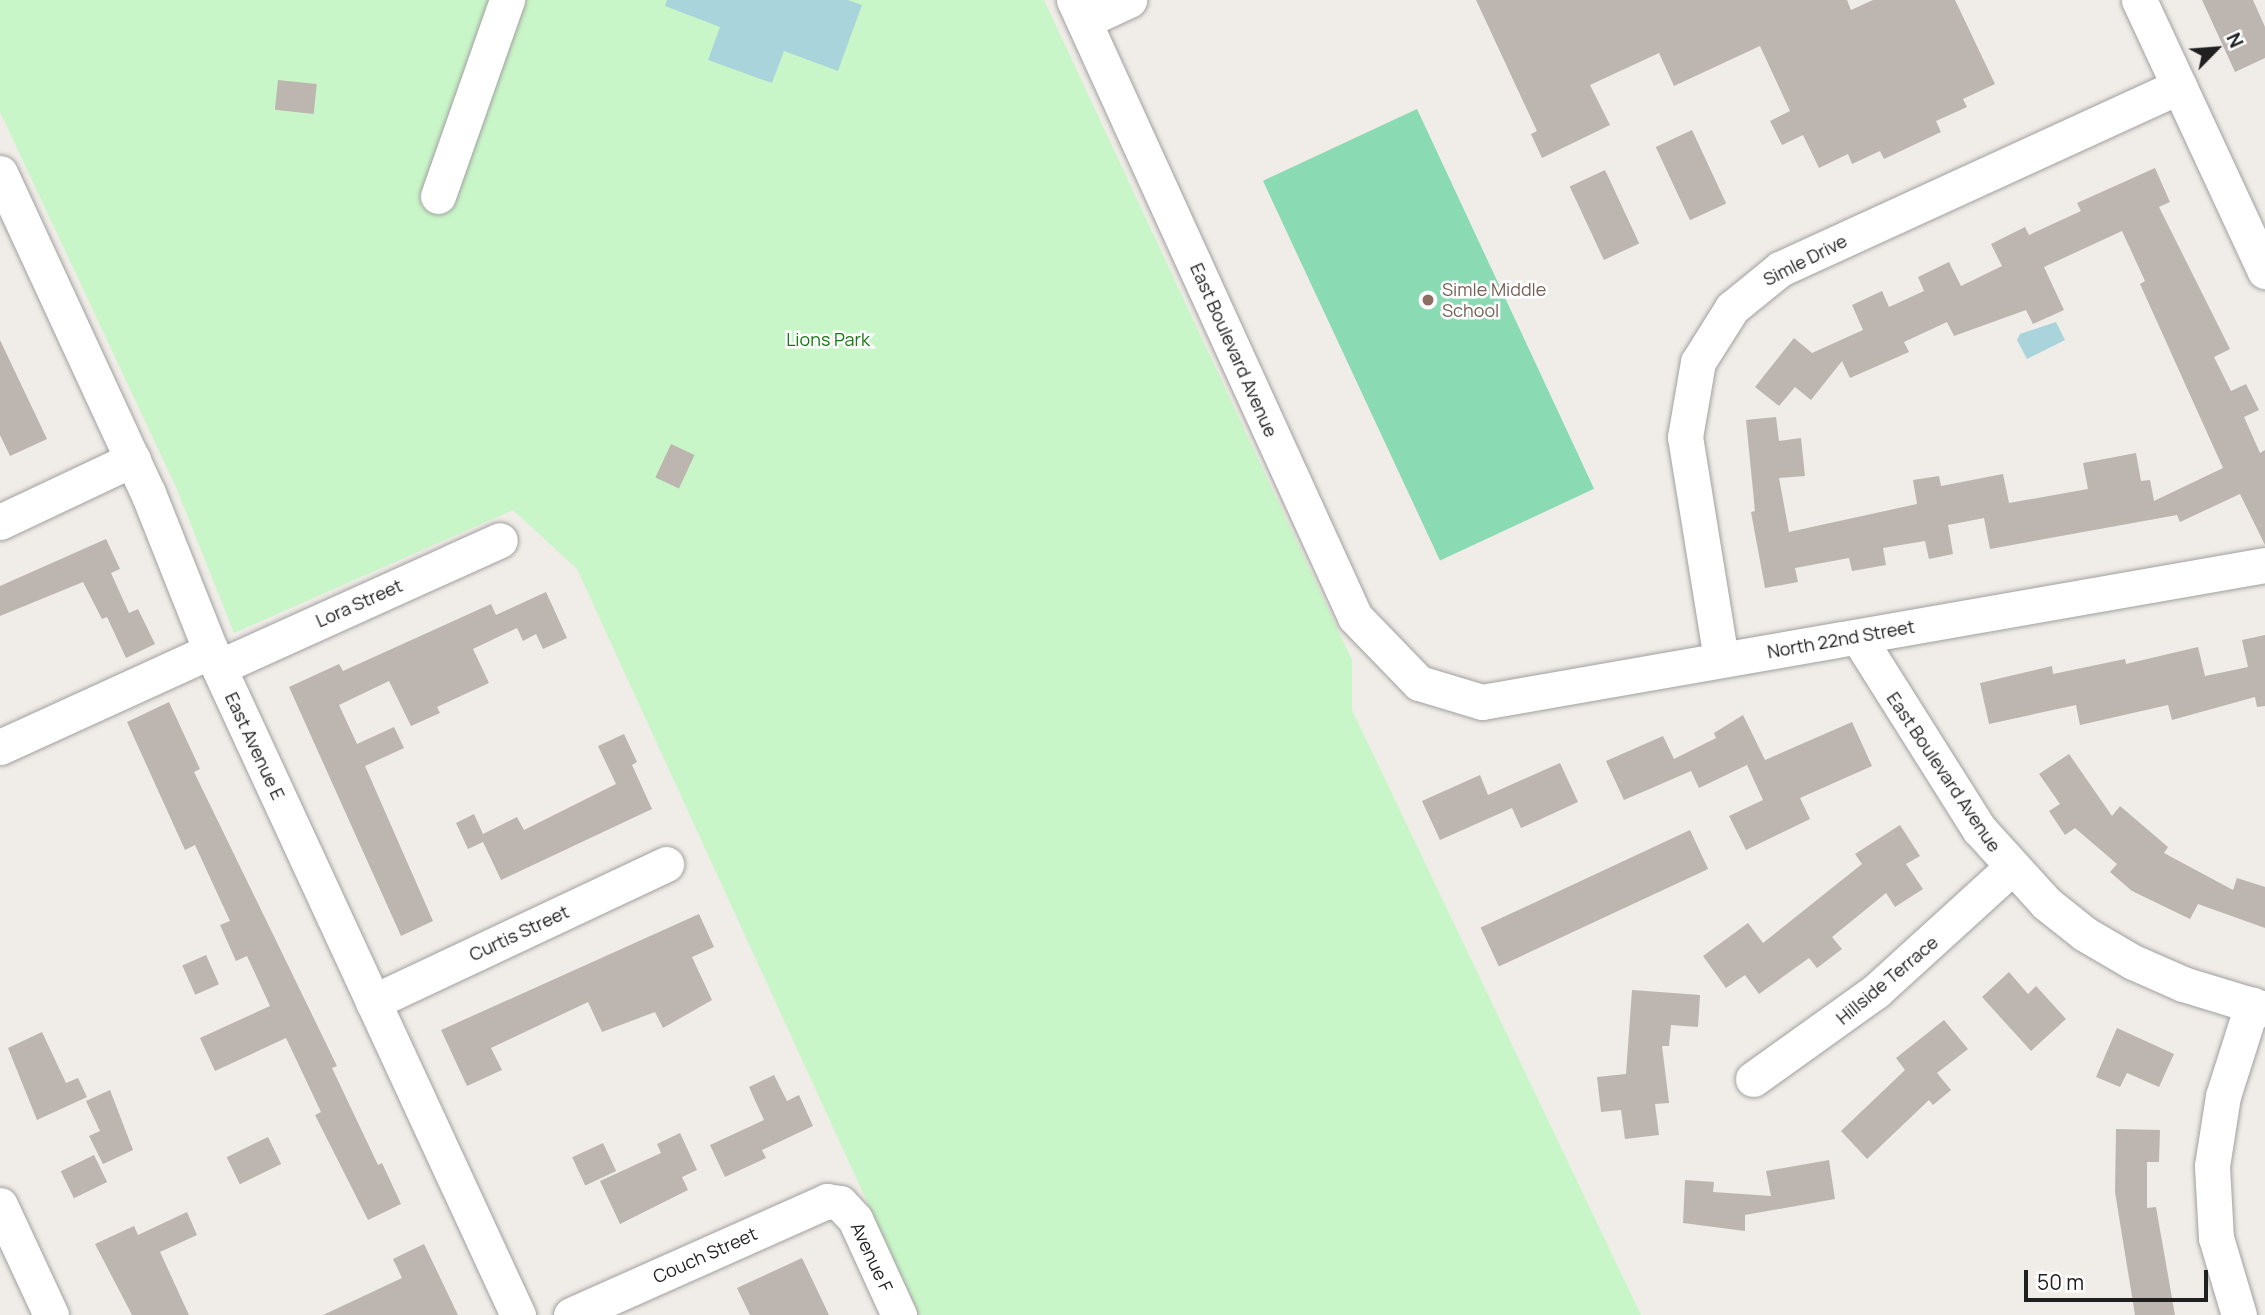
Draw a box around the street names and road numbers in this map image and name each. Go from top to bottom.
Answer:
street label: Simle Drive [1760,230,1850,290]
street label: East Boulevard Avenue [1186,260,1282,440]
street label: Lora Street [312,574,406,632]
street label: North 22nd Street [1766,615,1916,663]
street label: East Boulevard Avenue [1882,688,2006,856]
street label: East Avenue E [221,689,289,803]
street label: Curtis Street [466,901,572,965]
street label: Hillside Terrace [1832,931,1942,1029]
street label: Avenue F [847,1219,897,1295]
street label: Couch Street [650,1222,760,1288]

